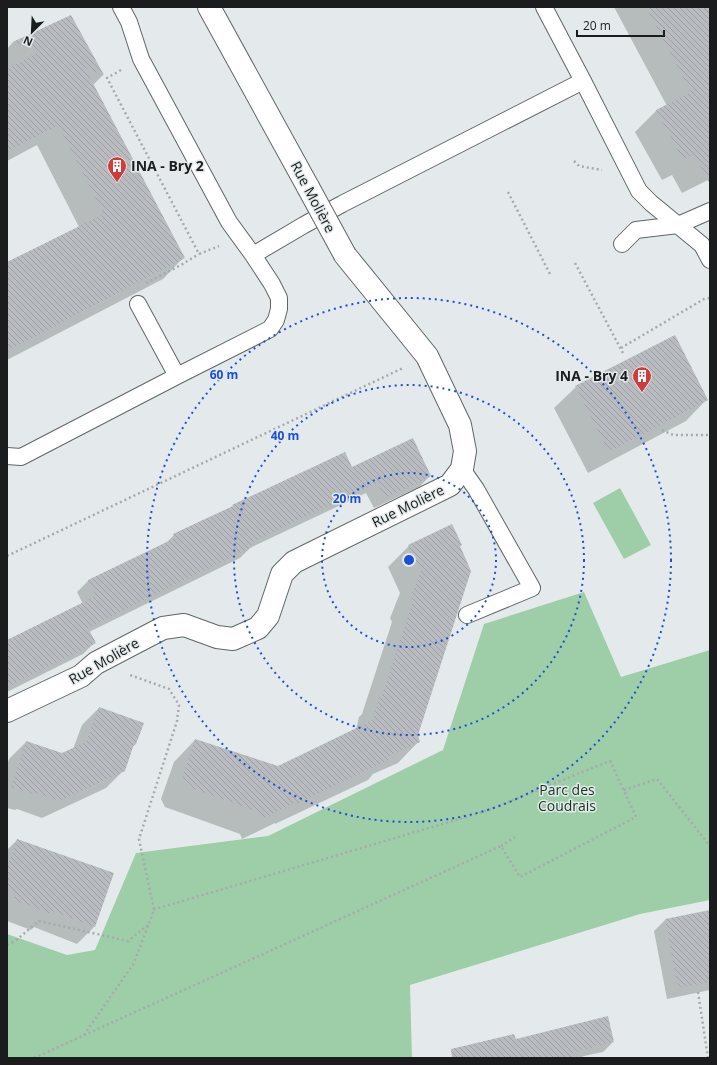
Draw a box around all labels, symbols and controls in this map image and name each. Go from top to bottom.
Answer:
north arrow [12,12,52,52]
scale bar [577,12,664,38]
text: 20 m [583,17,611,34]
text: N [21,33,35,50]
building icon: INA - Bry 2 [106,155,128,183]
place label: INA - Bry 2 [131,156,204,175]
street label: Rue Molière [287,158,340,236]
building icon: INA - Bry 4 [631,365,653,393]
text: 60 m [210,366,238,383]
place label: INA - Bry 4 [555,366,628,385]
text: 40 m [271,427,299,444]
street label: Rue Molière [368,480,447,531]
text: 20 m [333,490,361,507]
centre of rings [402,553,416,567]
street label: Rue Molière [65,633,142,688]
park label: Parc des Coudrais [538,780,596,815]

